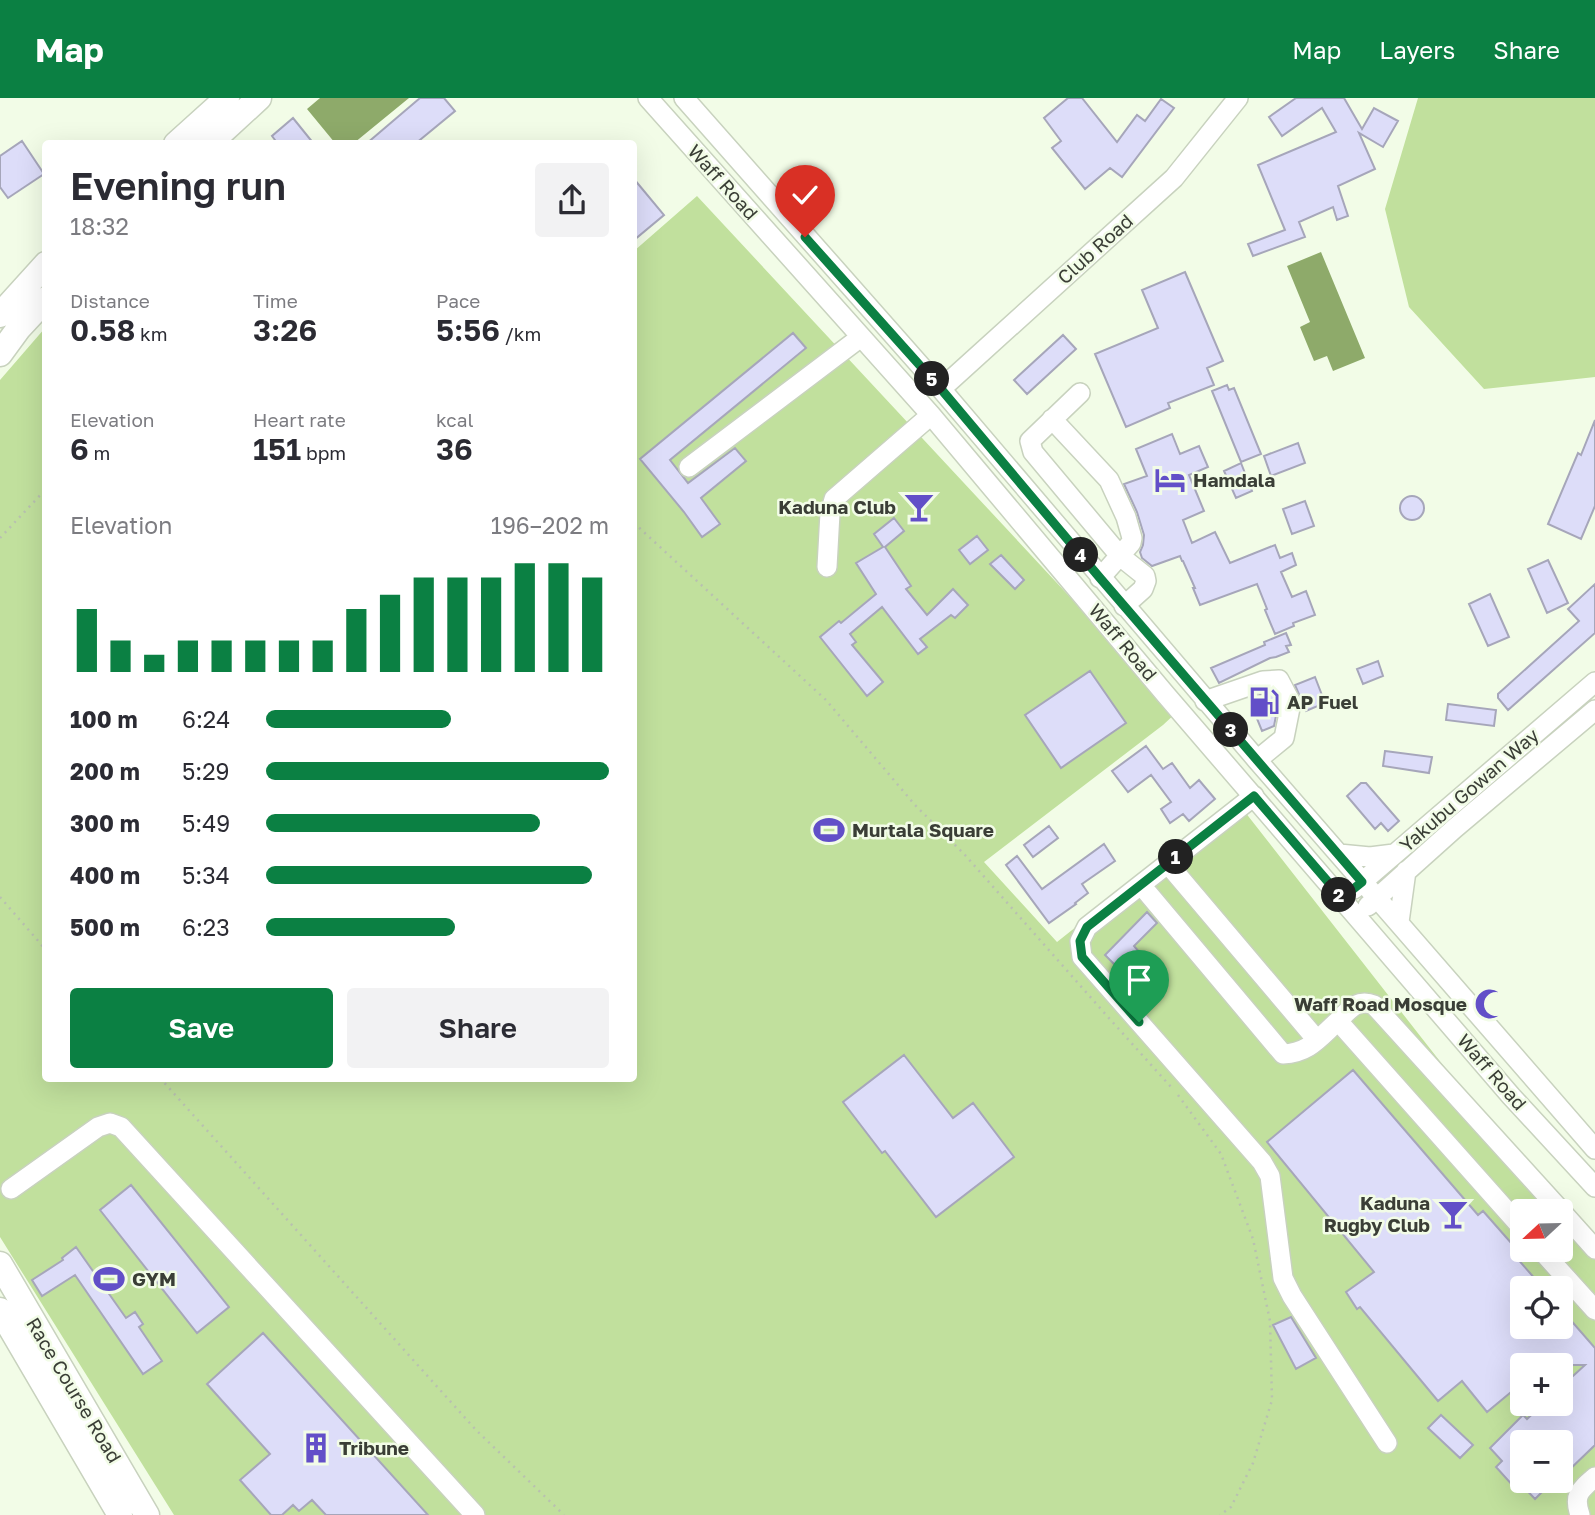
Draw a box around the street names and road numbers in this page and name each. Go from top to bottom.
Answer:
street label: Waff Road [684,139,763,224]
street label: Club Road [1052,209,1137,288]
street label: Waff Road [1084,598,1162,685]
street label: Yakubu Gowan Way [1394,723,1543,856]
street label: Waff Road [1453,1029,1532,1115]
street label: Race Course Road [22,1313,127,1466]

